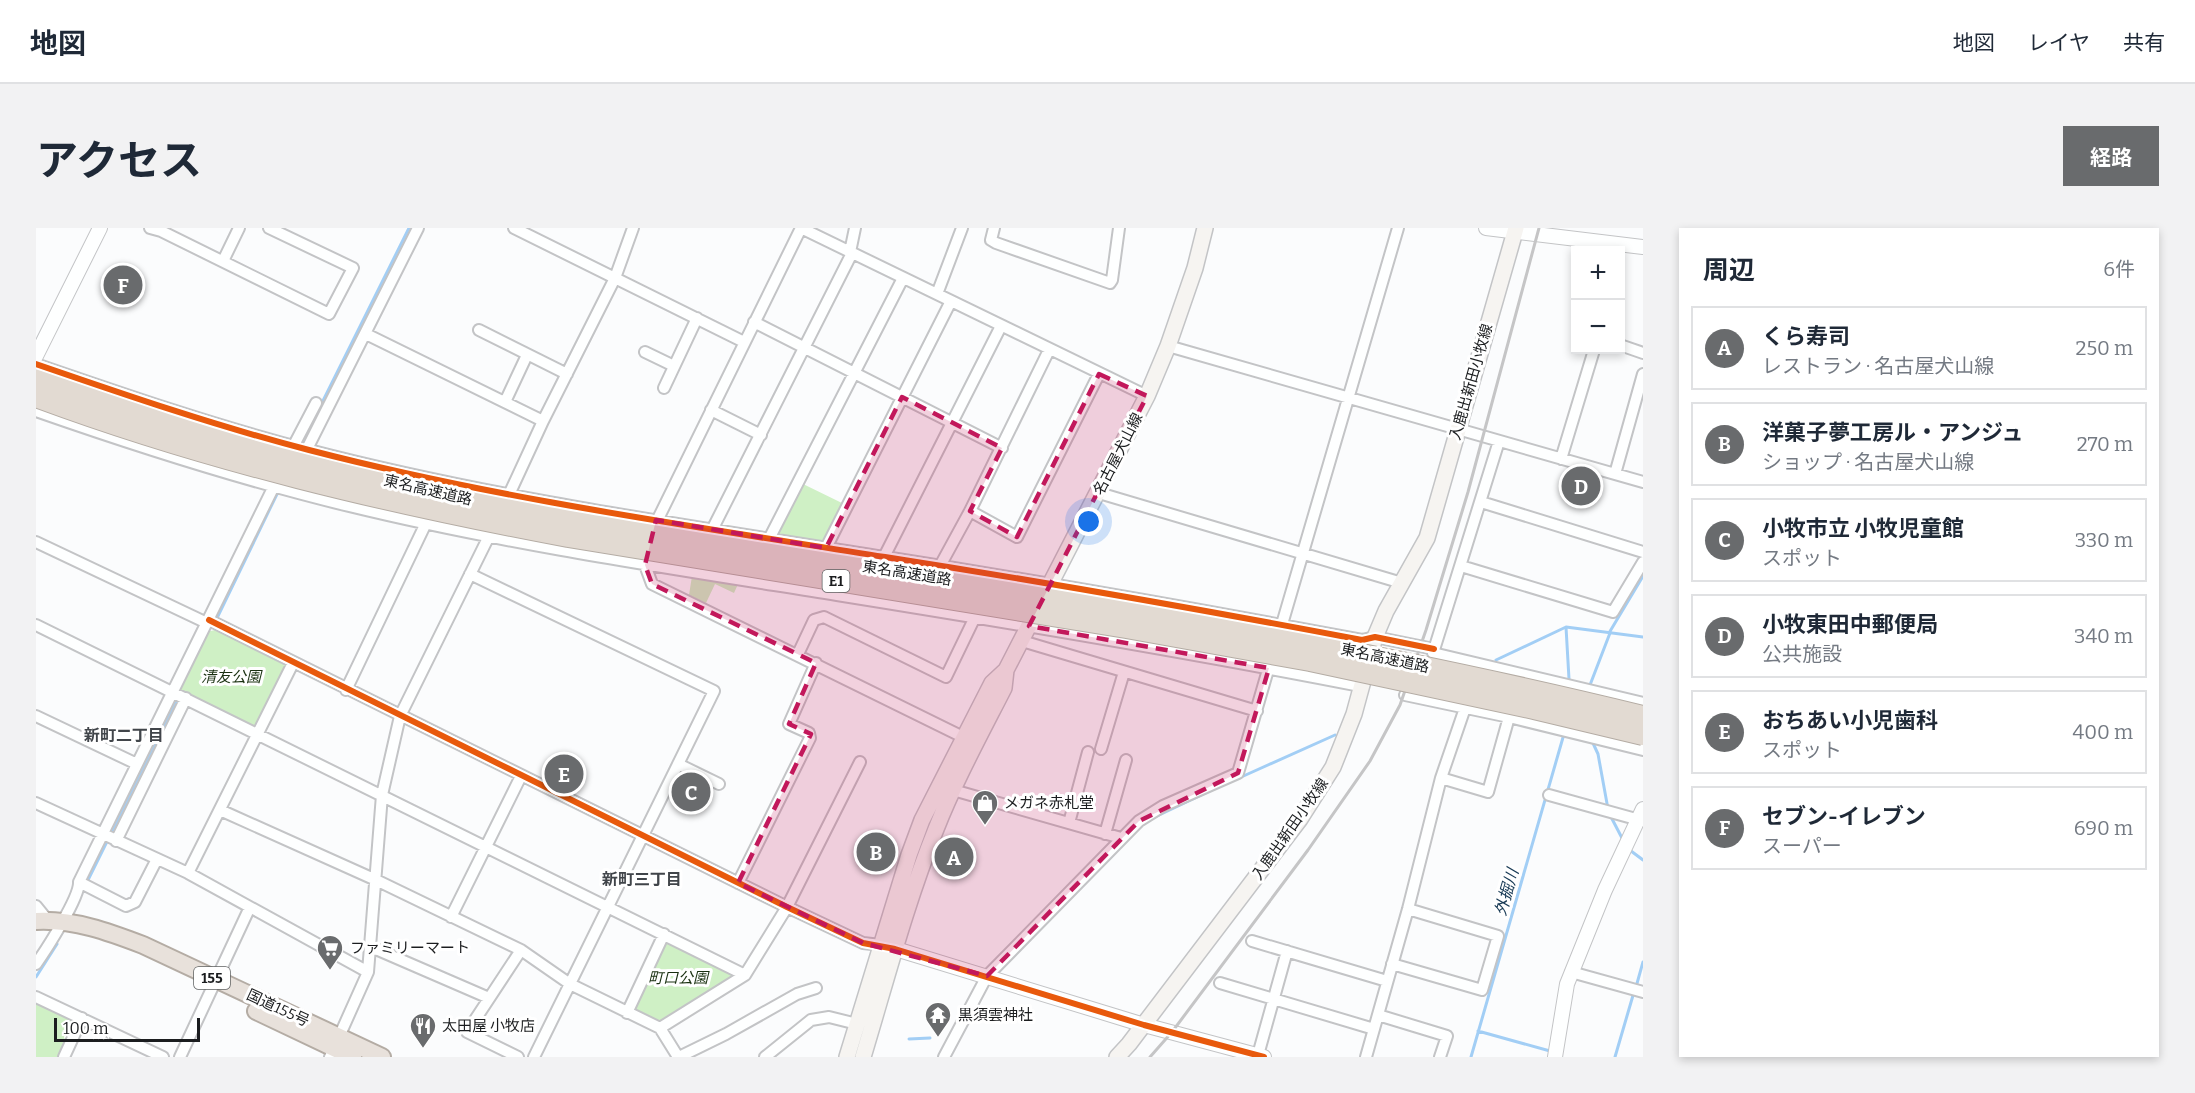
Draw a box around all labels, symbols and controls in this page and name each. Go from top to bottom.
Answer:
text: 地図 [30,27,86,60]
text: 地図 [1953,30,1995,56]
text: レイヤ [2028,30,2090,56]
text: 共有 [2123,30,2165,56]
button: 経路 [2063,126,2159,186]
text: アクセス [36,136,202,186]
map controls [1571,246,1625,354]
button: + [1571,246,1625,300]
text: 周辺 [1703,255,1755,286]
text: 6件 [2103,257,2135,281]
pin: F [104,262,142,308]
button: − [1571,300,1625,354]
street label: 入鹿出新田小牧線 [1446,322,1496,442]
text: くら寿司 [1762,323,1850,350]
text: A [1717,336,1732,360]
text: 250 m [2076,336,2133,360]
text: レストラン · 名古屋犬山線 [1762,354,1994,378]
street label: 名古屋犬山線 [1090,410,1146,498]
text: 洋菓子夢工房ル・アンジュ [1762,419,2024,446]
text: B [1718,432,1731,456]
text: 270 m [2077,432,2133,456]
text: ショップ · 名古屋犬山線 [1762,450,1974,474]
pin: D [1562,464,1600,508]
street label: 東名高速道路 [382,471,474,509]
your location [1074,507,1103,536]
text: 小牧市立 小牧児童館 [1762,515,1964,542]
text: C [1718,528,1731,552]
text: 330 m [2075,528,2133,552]
text: スポット [1762,546,1842,570]
street label: 東名高速道路 [861,557,953,589]
road number: E1 [822,570,850,592]
text: 小牧東田中郵便局 [1762,611,1938,638]
text: D [1717,624,1732,648]
text: 340 m [2074,624,2133,648]
street label: 東名高速道路 [1339,640,1431,676]
text: 公共施設 [1762,642,1842,666]
park label: 清友公園 [201,668,263,686]
text: おちあい小児歯科 [1762,707,1938,734]
text: E [1718,720,1731,744]
text: 400 m [2073,720,2133,744]
district label: 新町二丁目 [84,726,164,745]
text: スポット [1762,738,1842,762]
pin: E [544,752,584,796]
pin: C [672,770,710,814]
street label: 入鹿出新田小牧線 [1248,775,1332,883]
shop icon: メガネ赤札堂 [970,788,1000,826]
place label: メガネ赤札堂 [1004,794,1094,812]
text: セブン-イレブン [1762,803,1926,830]
text: F [1719,816,1730,840]
text: 690 m [2074,816,2133,840]
pin: B [856,830,896,874]
pin: A [934,834,974,880]
text: スーパー [1762,834,1842,858]
water label: 外掘川 [1491,865,1523,918]
district label: 新町三丁目 [602,870,682,889]
supermarket icon: ファミリーマート [315,933,345,971]
place label: ファミリーマート [350,939,470,957]
road number: 155 [194,967,230,989]
park label: 町口公園 [648,969,710,987]
street label: 国道155号 [244,986,312,1030]
temple icon: 黒須雲神社 [923,1000,953,1038]
place label: 黒須雲神社 [958,1006,1033,1024]
restaurant icon: 太田屋 小牧店 [408,1011,438,1049]
scale bar [54,1015,200,1042]
place label: 太田屋 小牧店 [442,1017,535,1035]
text: 100 m [63,1019,108,1038]

